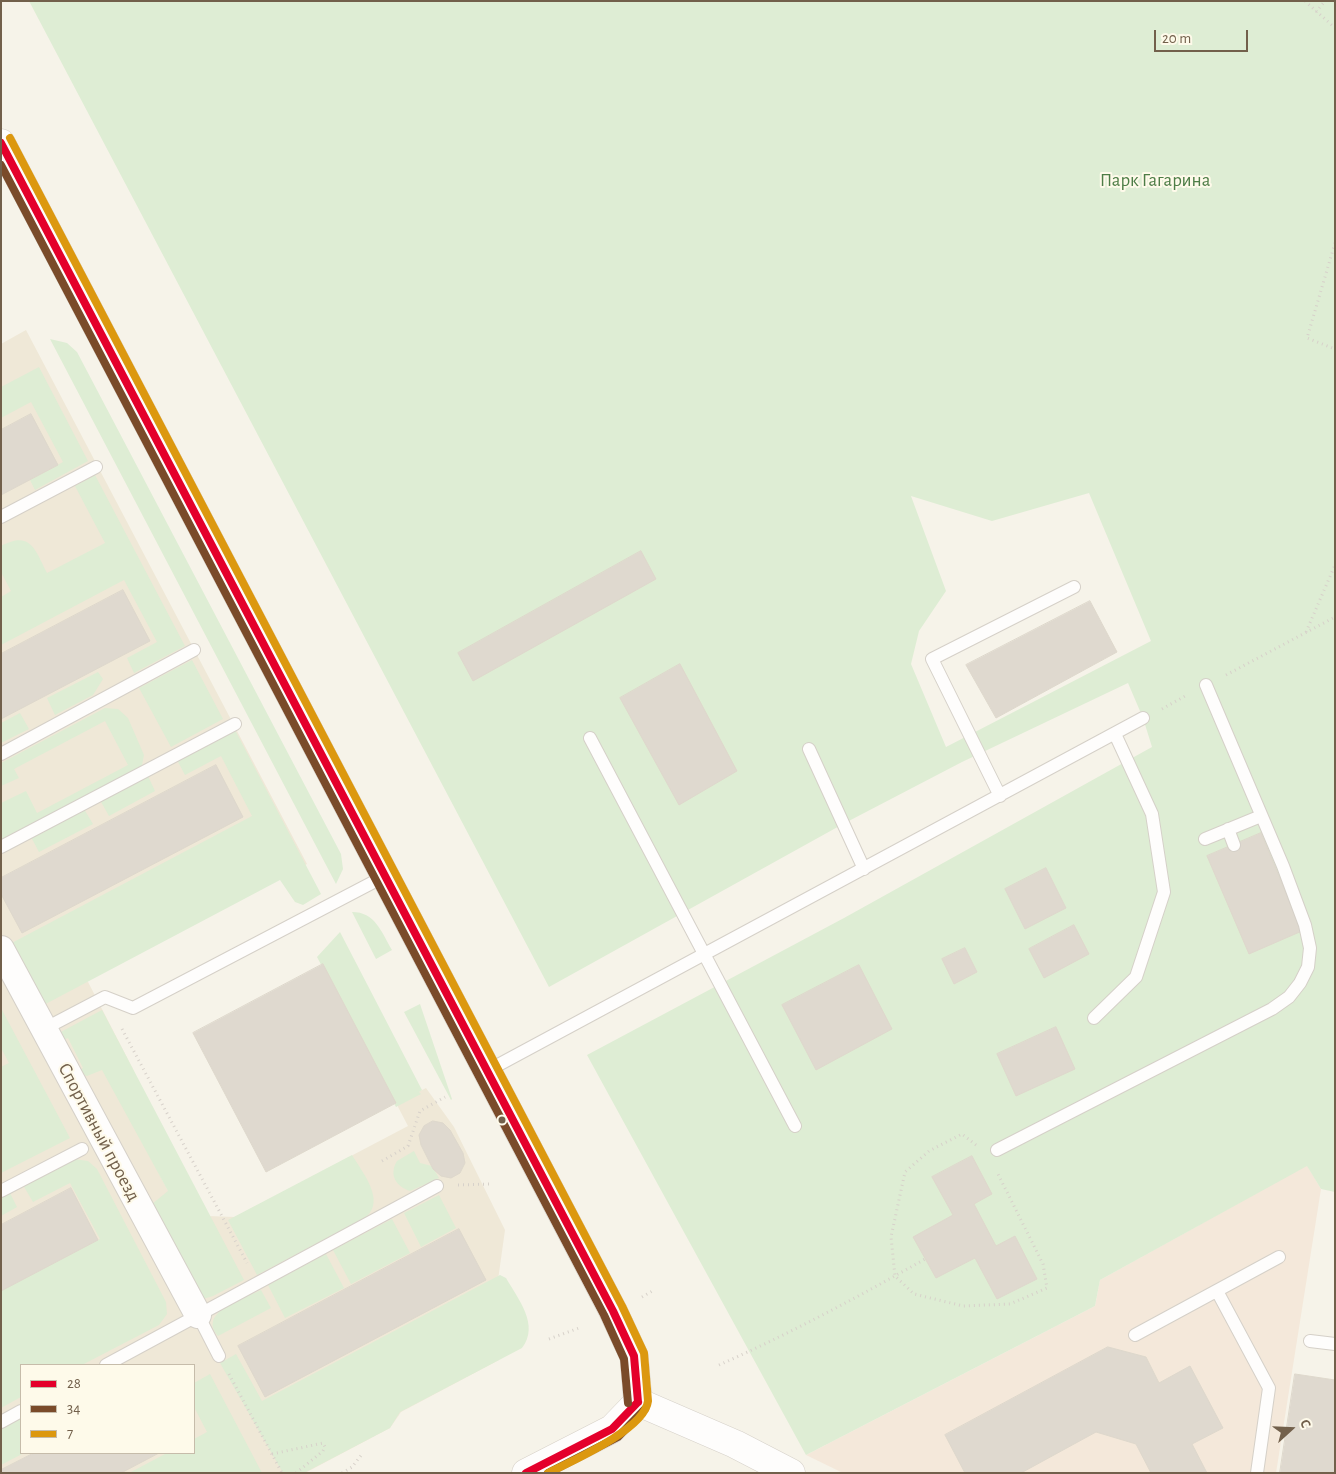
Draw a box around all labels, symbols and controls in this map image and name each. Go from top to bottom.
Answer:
scale bar [1156,20,1250,52]
text: 20 m [1162,31,1191,46]
park label: Парк Гагарина [1100,169,1210,191]
street label: Спортивный проезд [53,1059,145,1205]
unlabelled marker [497,1115,507,1125]
legend [20,1364,195,1454]
text: 28 [67,1376,81,1391]
text: 34 [67,1401,80,1416]
north arrow [1266,1404,1316,1454]
text: С [1297,1418,1313,1430]
text: 7 [67,1426,73,1441]

